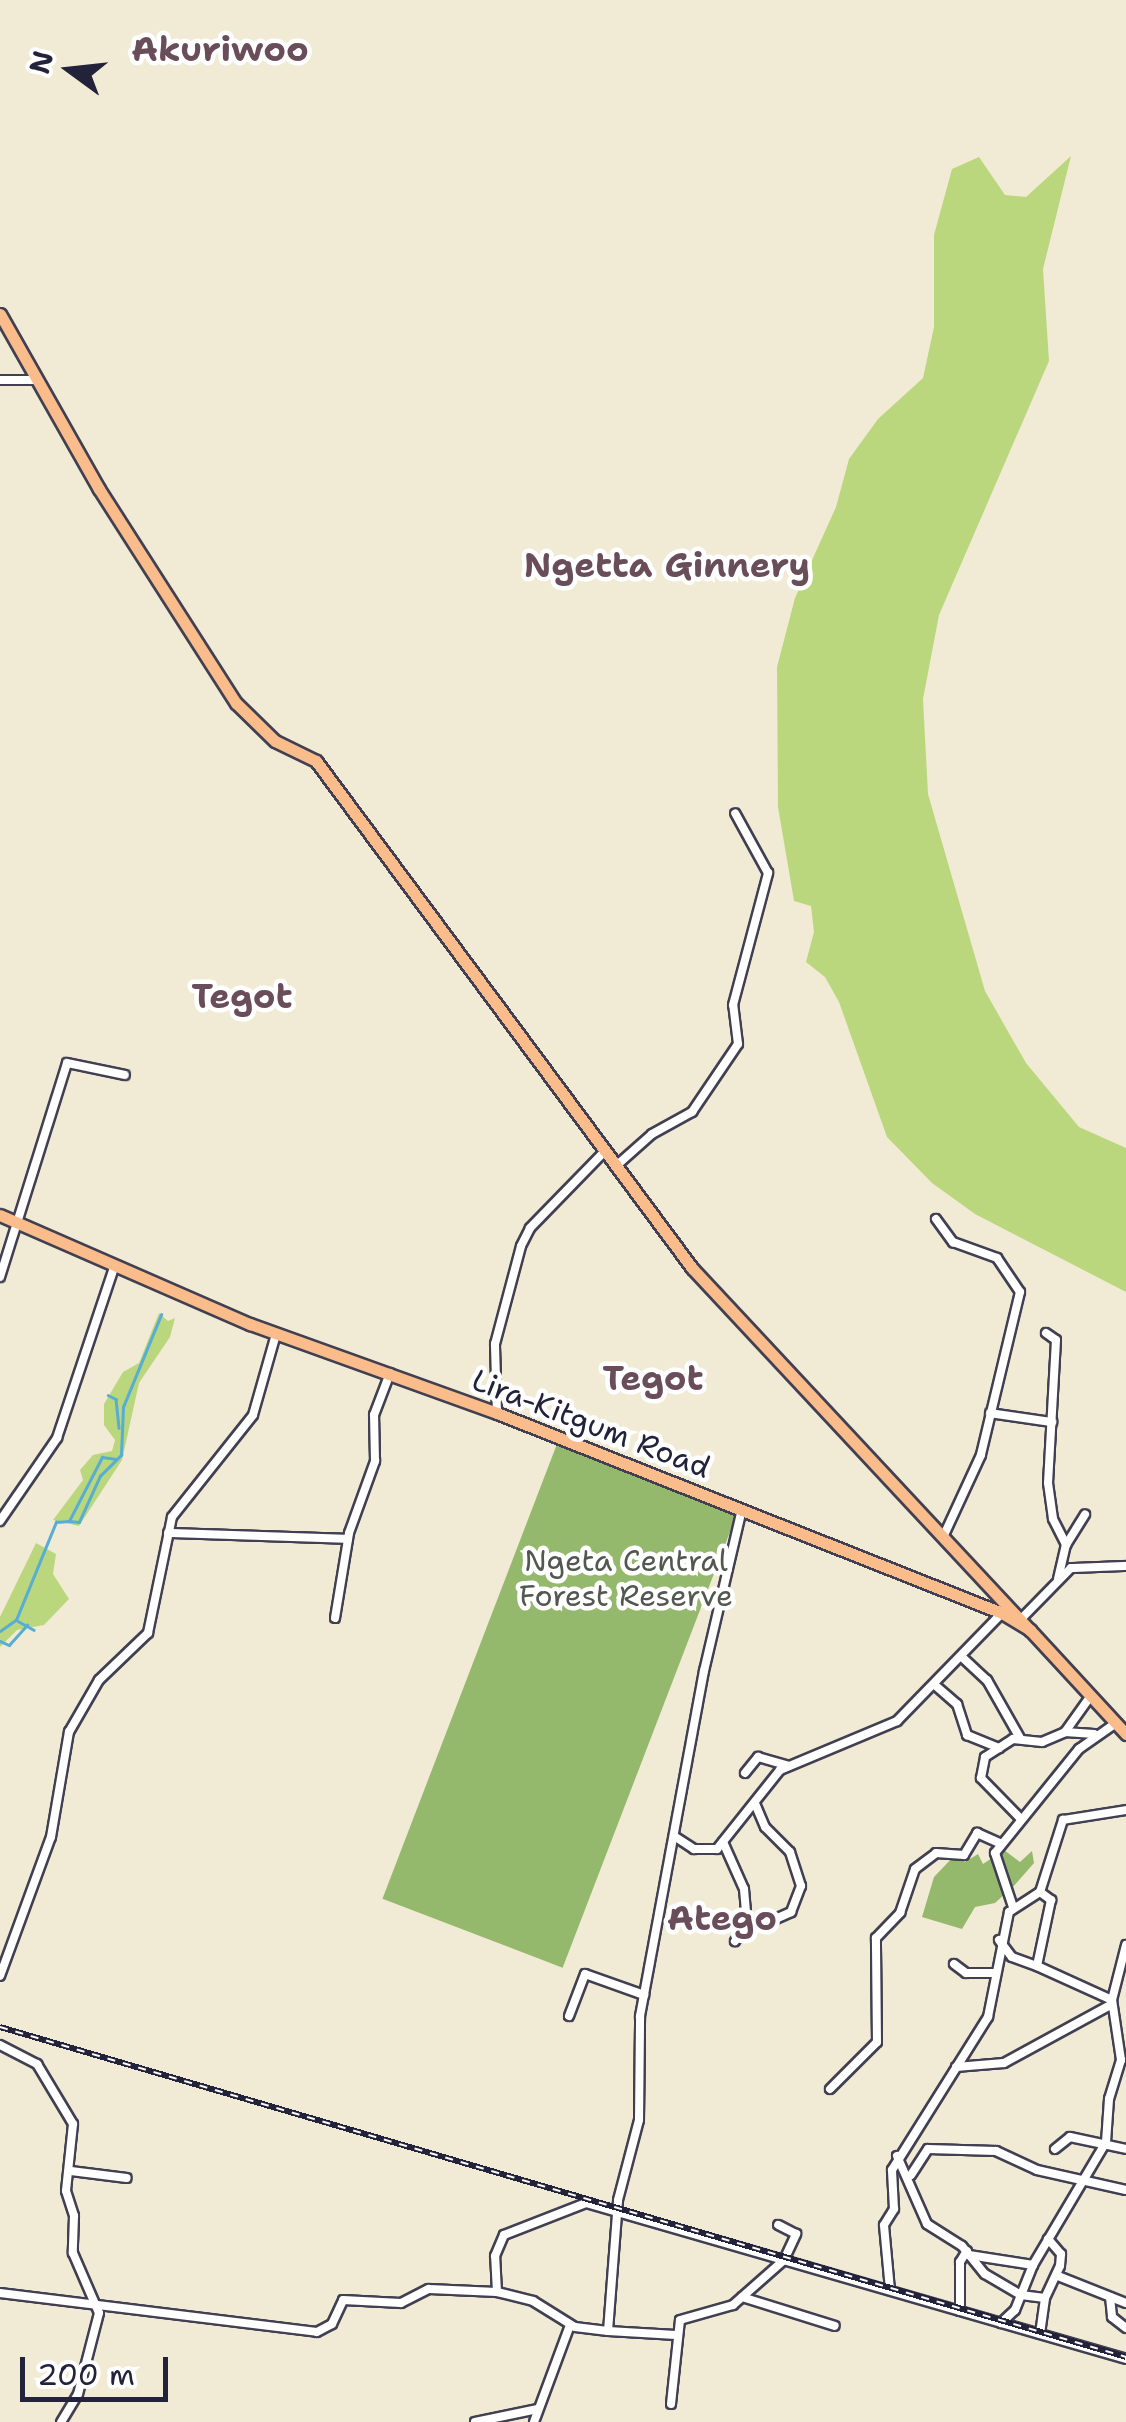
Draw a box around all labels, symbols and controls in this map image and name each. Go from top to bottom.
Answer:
north arrow [20,20,120,120]
district label: Akuriwoo [131,28,309,70]
text: N [20,47,62,78]
district label: Ngetta Ginnery [524,544,810,586]
district label: Tegot [191,975,293,1017]
district label: Tegot [602,1357,704,1399]
street label: Lira-Kitgum Road [467,1362,715,1486]
park label: Ngeta Central Forest Reserve [519,1543,733,1614]
district label: Atego [667,1897,777,1939]
scale bar [25,2337,172,2399]
text: 200 m [37,2354,135,2395]

